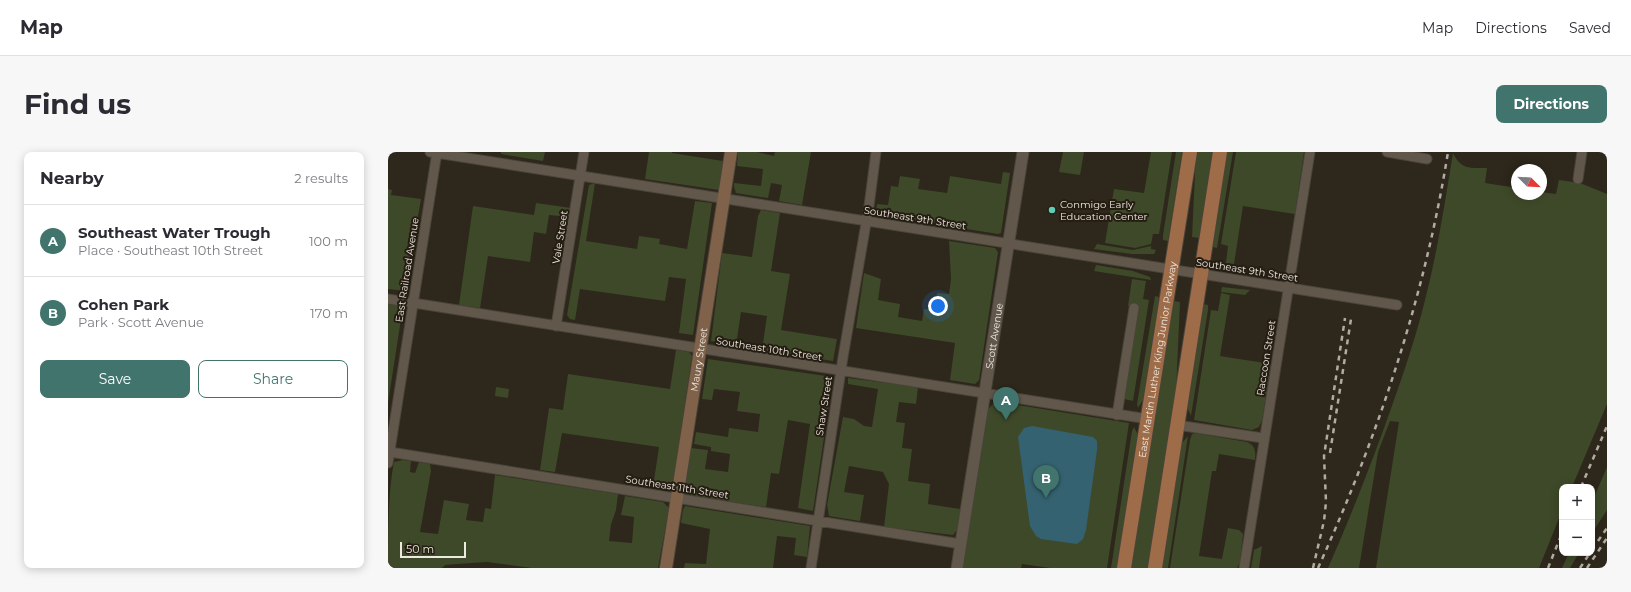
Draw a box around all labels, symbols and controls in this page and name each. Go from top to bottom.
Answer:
text: Map [20,16,63,39]
text: Map [1422,19,1453,37]
text: Directions [1475,19,1547,37]
text: Saved [1569,19,1611,37]
button: Directions [1496,85,1607,123]
text: Find us [24,87,131,121]
north arrow [1511,164,1547,200]
text: Nearby [40,168,104,188]
text: 2 results [294,170,348,186]
place label: Conmigo Early Education Center [1060,198,1148,223]
street label: Southeast 9th Street [863,204,967,232]
marker: Conmigo Early Education Center [1047,205,1057,215]
street label: Vale Street [549,209,571,265]
street label: East Railroad Avenue [392,217,422,323]
text: Southeast Water Trough [78,223,271,242]
text: A [48,233,58,249]
text: 100 m [309,233,348,249]
text: Place · Southeast 10th Street [78,242,263,258]
street label: Southeast 9th Street [1195,256,1299,284]
street label: East Martin Luther King Junior Parkway [1135,260,1179,459]
text: Cohen Park [78,295,169,314]
your location [928,296,948,316]
street label: Scott Avenue [982,302,1005,370]
text: B [48,305,58,321]
text: 170 m [310,305,348,321]
text: Park · Scott Avenue [78,314,204,330]
street label: Raccoon Street [1254,319,1278,397]
street label: Maury Street [687,327,710,392]
street label: Southeast 10th Street [715,334,823,364]
button: Save [40,360,190,398]
button: Share [198,360,348,398]
street label: Shaw Street [813,375,835,437]
pin: A [993,387,1019,420]
pin: B [1033,465,1059,498]
street label: Southeast 11th Street [625,472,729,502]
map controls [1559,484,1595,556]
button: + [1559,484,1595,520]
button: − [1559,520,1595,556]
scale bar [400,540,466,559]
text: 50 m [406,542,434,556]

